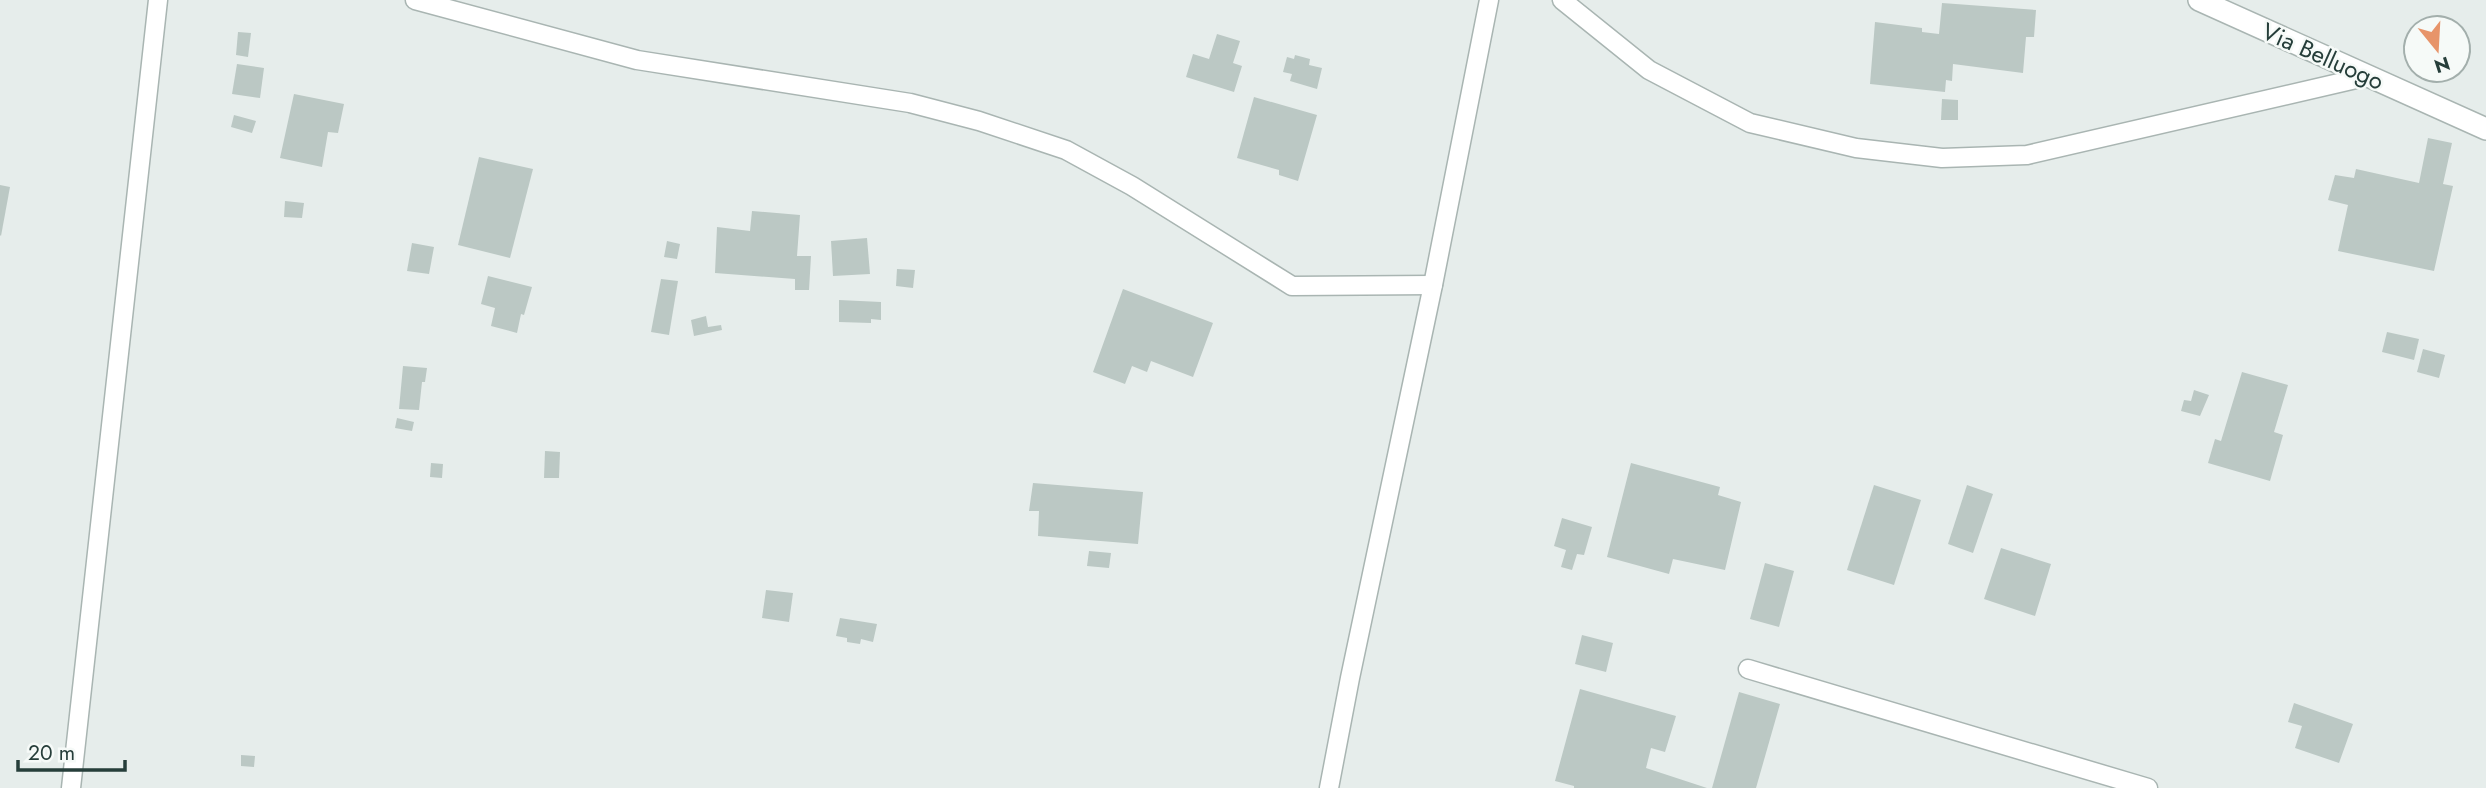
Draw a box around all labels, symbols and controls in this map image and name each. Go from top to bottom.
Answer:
street label: Via Belluogo [2256,14,2390,98]
north arrow [2402,14,2472,84]
text: N [2431,50,2453,80]
scale bar [18,728,124,772]
text: 20 m [28,738,75,768]

